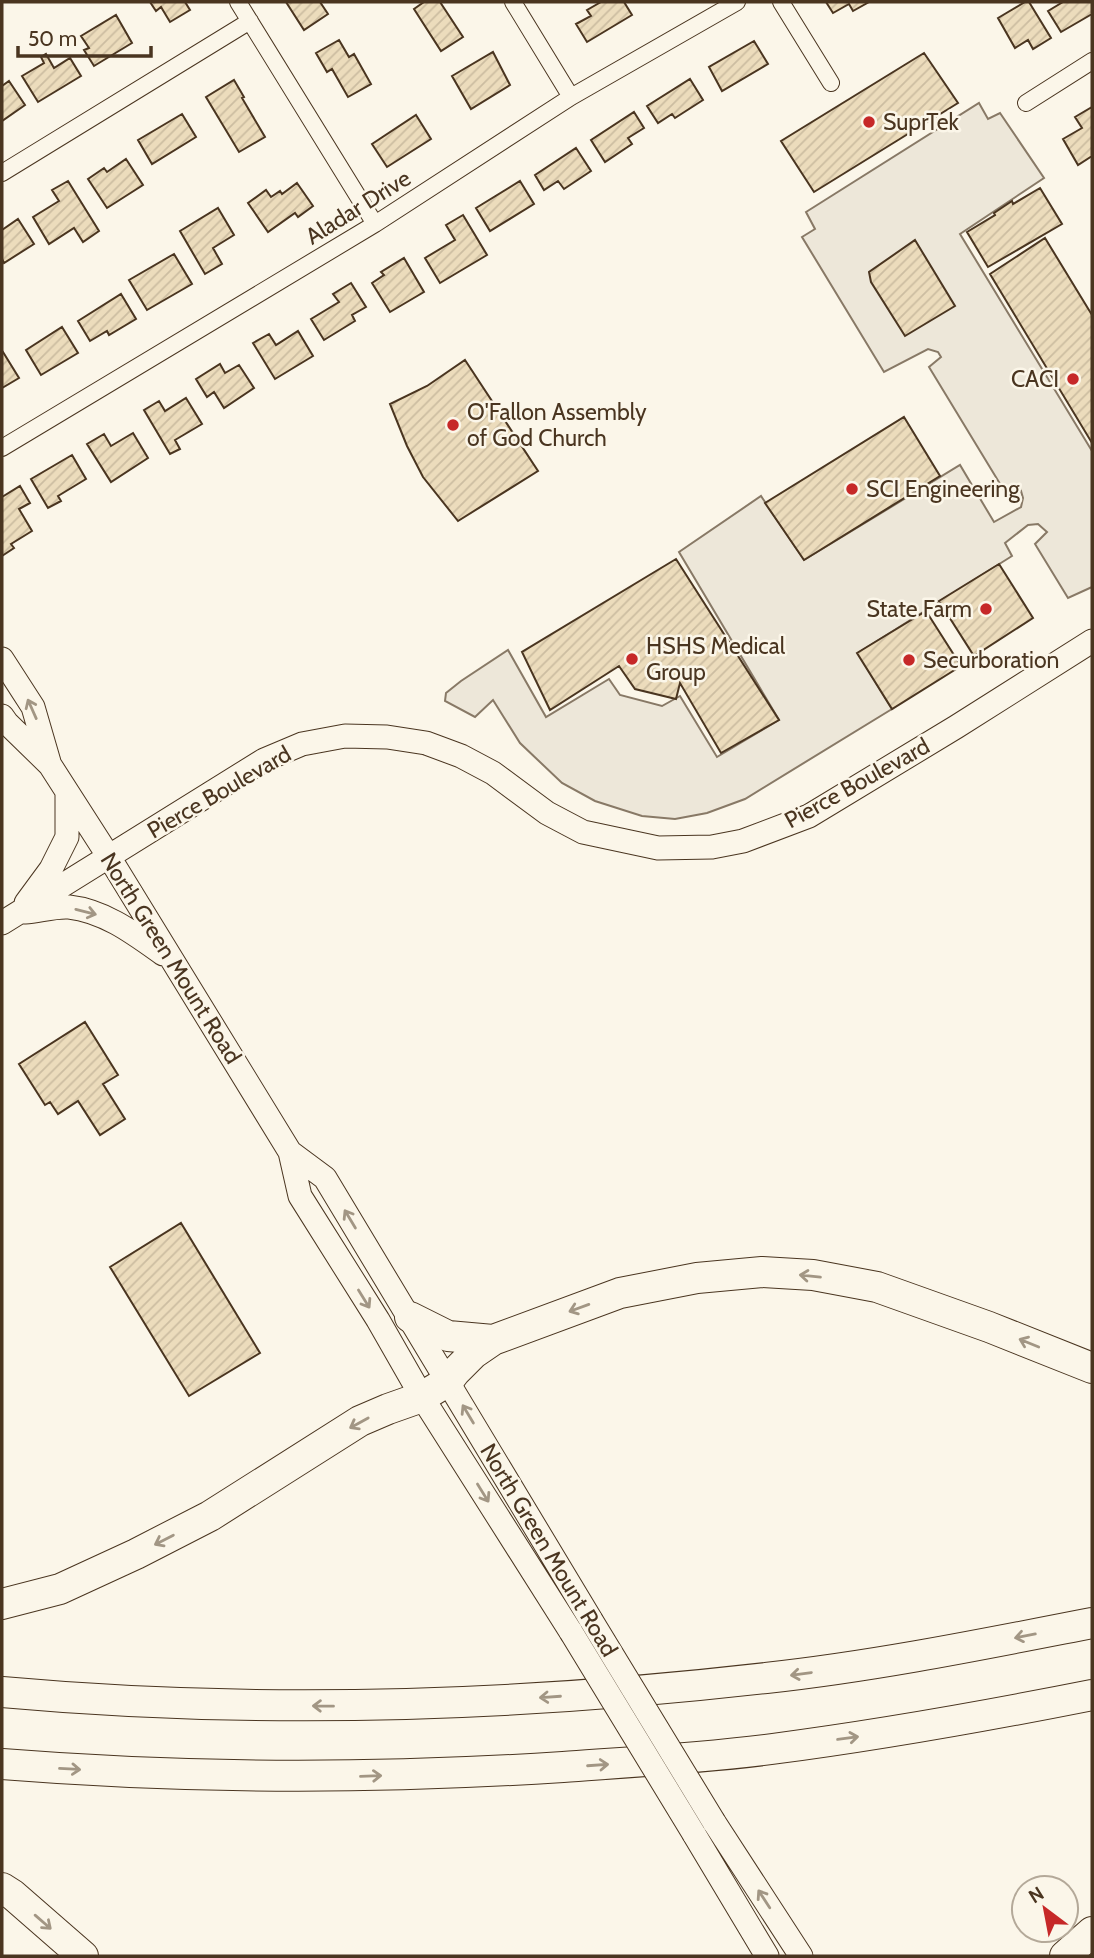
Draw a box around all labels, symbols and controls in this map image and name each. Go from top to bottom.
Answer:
scale bar [18,14,150,58]
text: 50 m [28,26,77,51]
place label: SuprTek [883,108,960,136]
marker: SuprTek [861,114,877,130]
street label: Aladar Drive [300,164,416,250]
place label: CACI [1011,365,1059,393]
marker: CACI [1065,371,1081,387]
place label: O'Fallon Assembly of God Church [467,398,647,452]
marker: O'Fallon Assembly of God Church [445,417,461,433]
place label: SCI Engineering [866,475,1020,503]
marker: SCI Engineering [844,481,860,497]
place label: State Farm [867,595,972,623]
marker: State Farm [978,601,994,617]
place label: HSHS Medical Group [646,632,786,686]
place label: Securboration [923,646,1059,674]
marker: HSHS Medical Group [624,651,640,667]
marker: Securboration [901,652,917,668]
one-way arrow [25,699,38,720]
street label: Pierce Boulevard [780,732,934,834]
street label: Pierce Boulevard [142,740,296,844]
street label: North Green Mount Road [95,847,247,1069]
one-way arrow [74,906,96,919]
one-way arrow [343,1210,358,1229]
one-way arrow [799,1269,822,1282]
one-way arrow [358,1288,372,1308]
one-way arrow [569,1303,591,1315]
one-way arrow [1018,1336,1040,1349]
one-way arrow [461,1404,475,1424]
one-way arrow [349,1417,370,1430]
street label: North Green Mount Road [474,1438,624,1662]
one-way arrow [475,1483,490,1502]
one-way arrow [154,1533,175,1547]
one-way arrow [1014,1630,1037,1644]
one-way arrow [790,1667,813,1680]
one-way arrow [539,1691,562,1704]
one-way arrow [312,1699,335,1713]
one-way arrow [836,1731,859,1744]
one-way arrow [586,1758,609,1771]
one-way arrow [58,1763,81,1776]
one-way arrow [359,1769,382,1782]
north arrow [1010,1874,1080,1944]
text: N [1024,1882,1048,1908]
one-way arrow [756,1889,770,1909]
one-way arrow [34,1914,52,1930]

